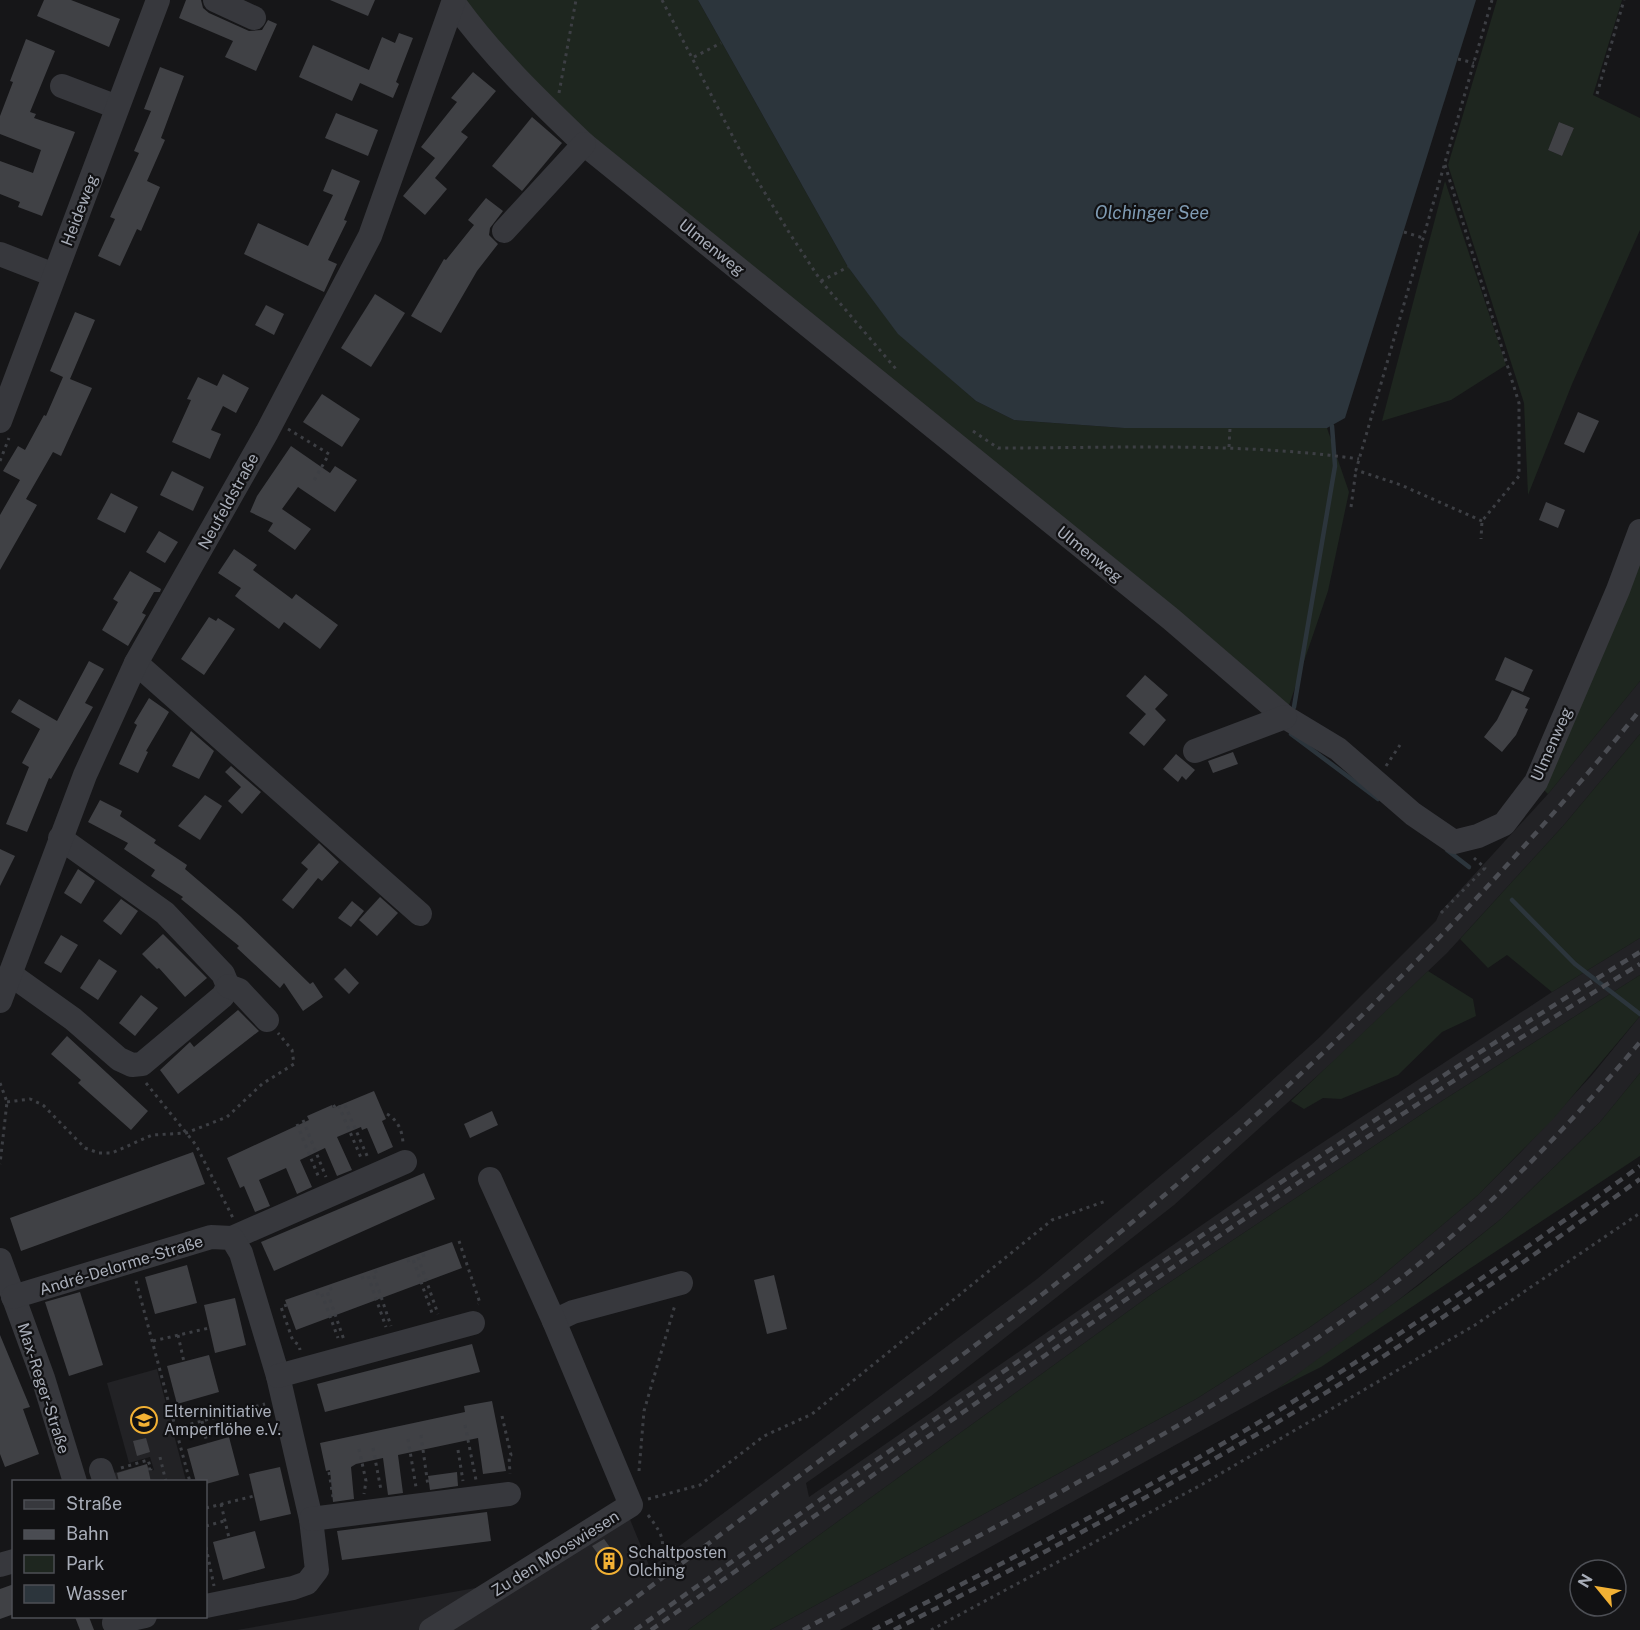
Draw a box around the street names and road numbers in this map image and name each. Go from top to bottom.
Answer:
street label: Heideweg [57,172,102,249]
street label: Ulmenweg [675,215,748,280]
street label: Neufeldstraße [194,450,263,553]
street label: Ulmenweg [1053,522,1126,587]
street label: Ulmenweg [1527,704,1576,784]
street label: André-Delorme-Straße [37,1232,205,1299]
street label: Max-Reger-Straße [13,1320,74,1456]
street label: Zu den Mooswiesen [488,1506,623,1600]

